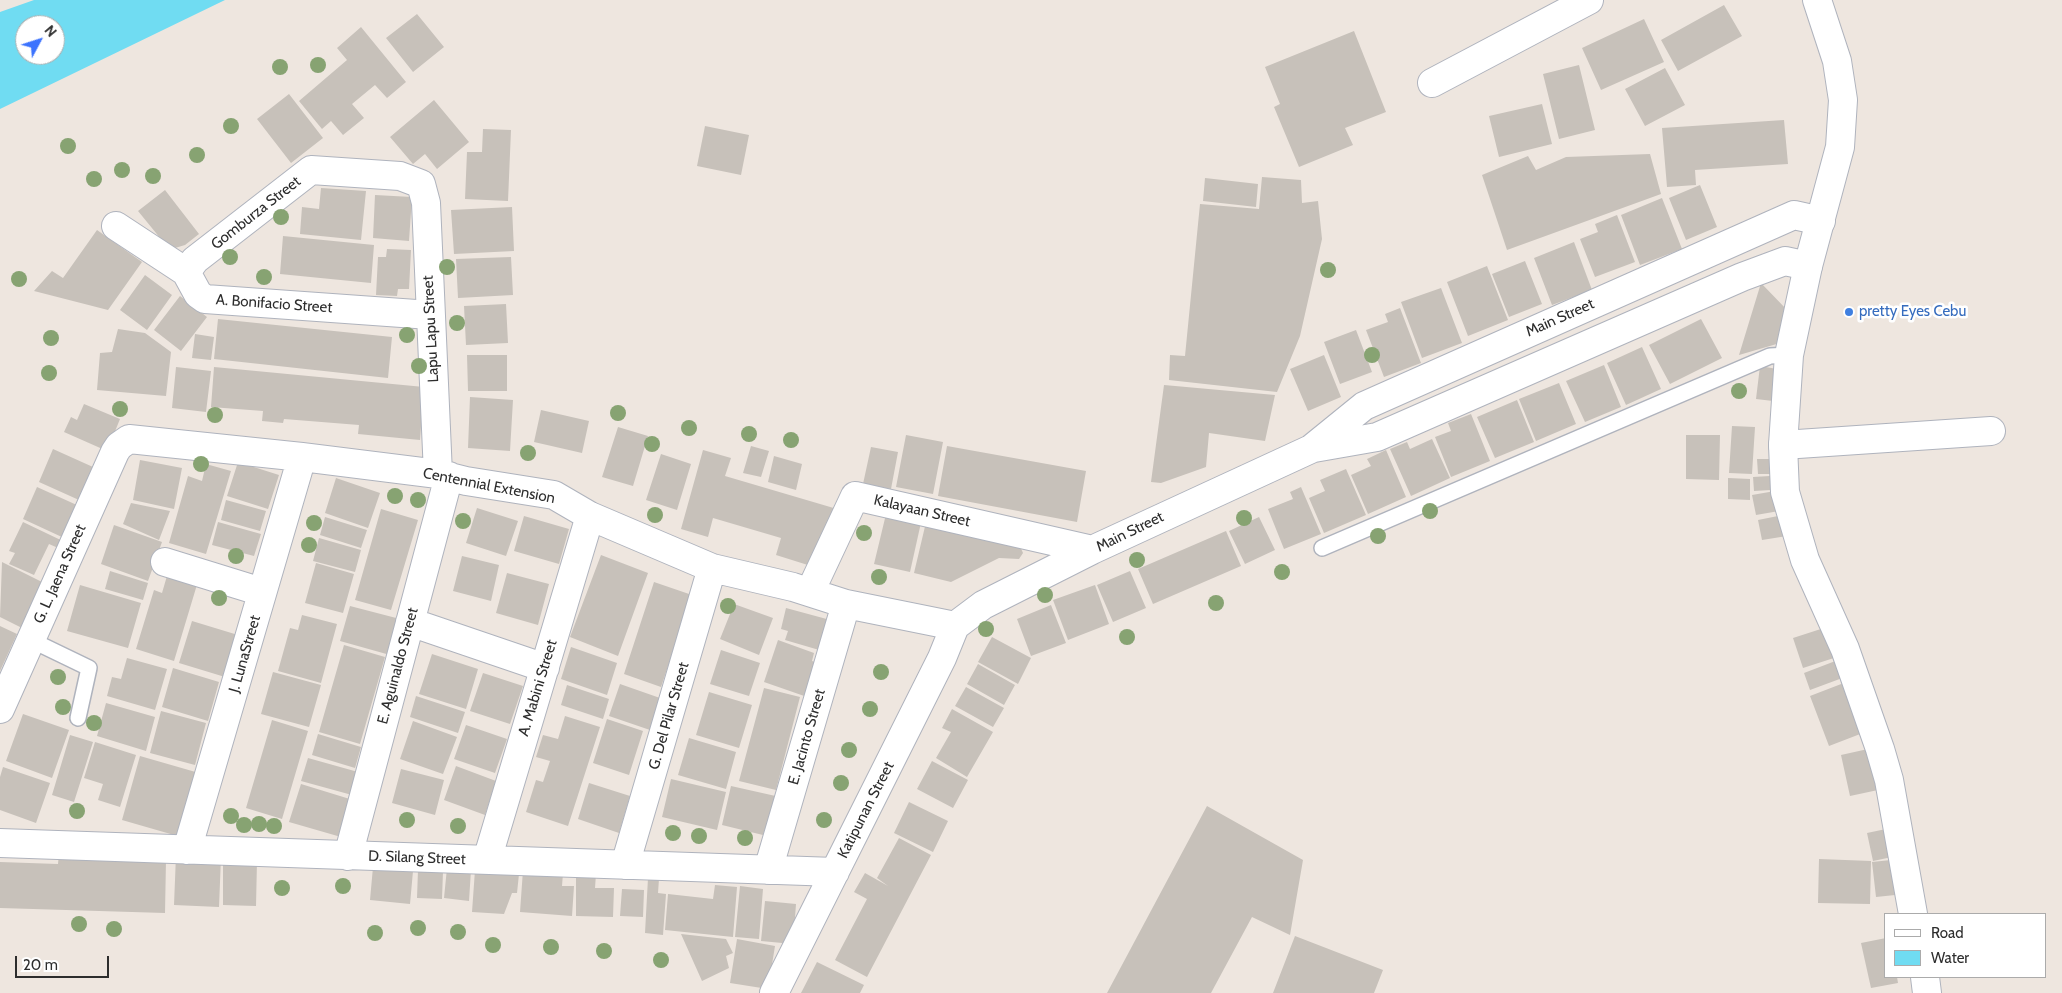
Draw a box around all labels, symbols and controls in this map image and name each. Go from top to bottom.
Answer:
north arrow [15,15,65,65]
text: N [41,21,61,41]
street label: Gomburza Street [208,173,304,253]
street label: Lapu Lapu Street [419,275,443,383]
street label: A. Bonifacio Street [215,291,333,317]
street label: Main Street [1523,295,1597,341]
place label: pretty Eyes Cebu [1859,303,1966,321]
marker: pretty Eyes Cebu [1843,306,1855,318]
street label: Centennial Extension [421,464,557,508]
street label: Kalayaan Street [872,491,972,531]
street label: Main Street [1093,508,1167,556]
street label: G. L. Jaena Street [30,522,90,626]
street label: E. Aguinaldo Street [374,606,422,726]
street label: J. LunaStreet [225,613,265,695]
street label: A. Mabini Street [515,638,561,738]
street label: G. Del Pilar Street [645,660,693,772]
street label: E. Jacinto Street [785,687,829,787]
street label: Katipunan Street [834,759,898,861]
street label: D. Silang Street [368,847,466,869]
legend [1884,913,2047,978]
text: Road [1931,924,1964,942]
scale bar [18,946,111,978]
text: Water [1931,949,1969,967]
text: 20 m [23,956,58,974]

